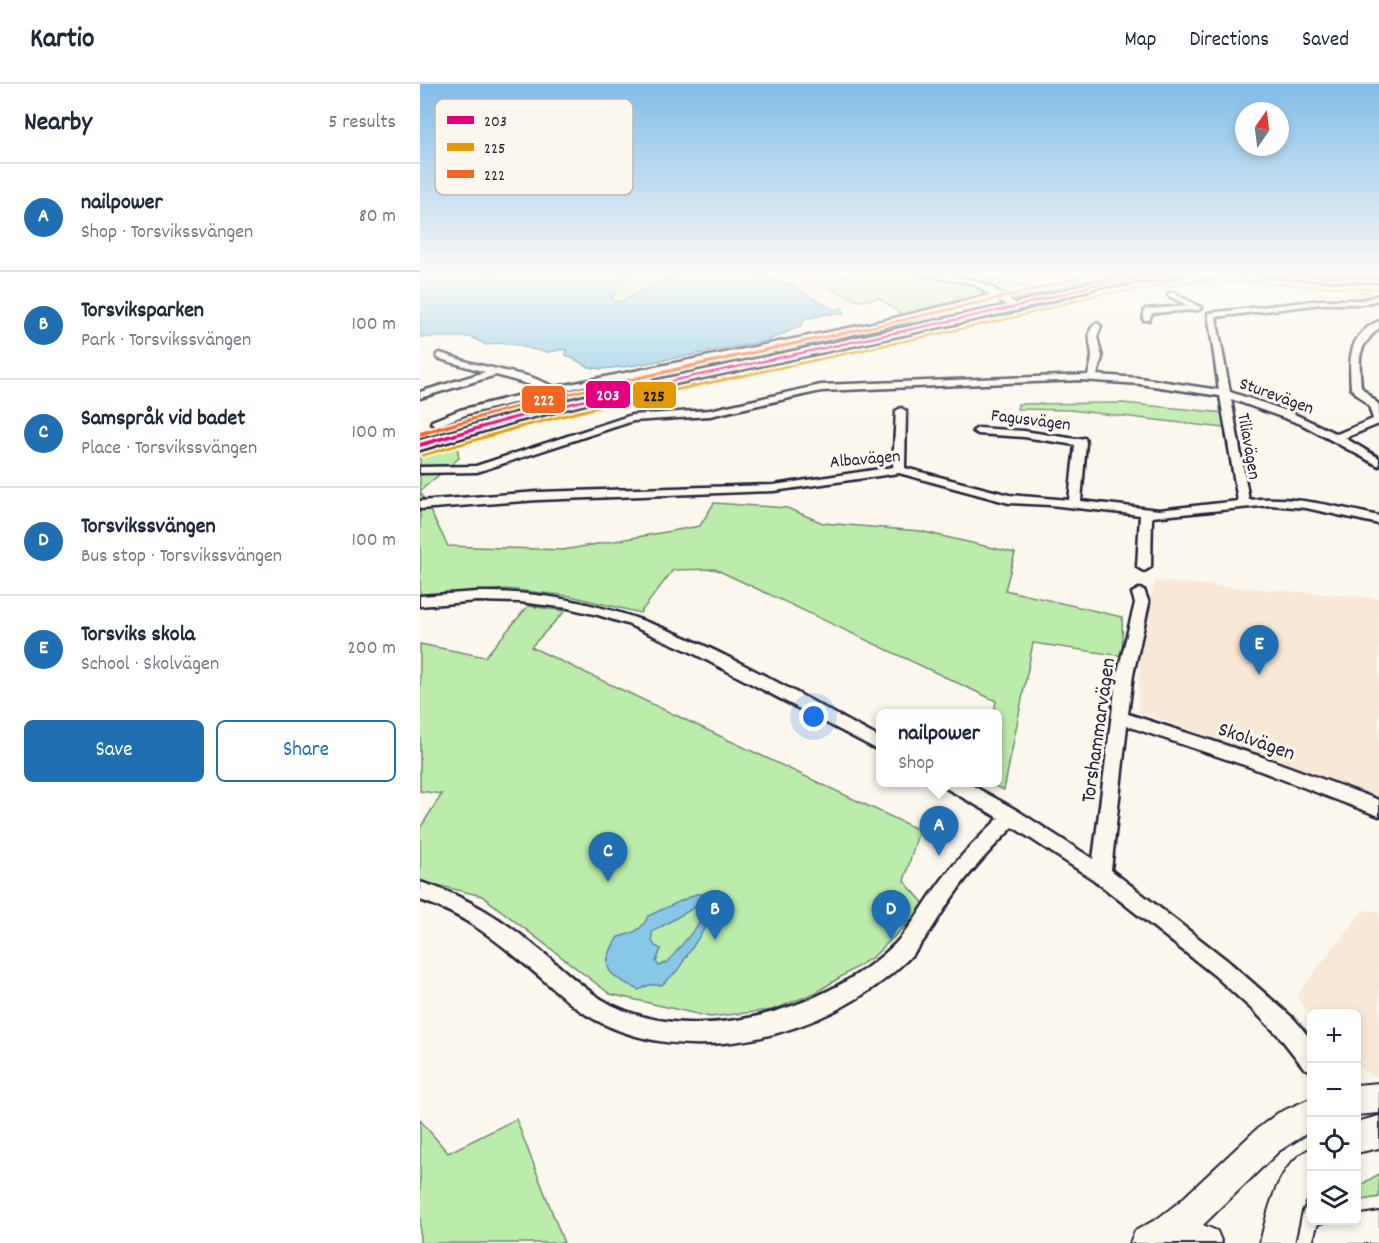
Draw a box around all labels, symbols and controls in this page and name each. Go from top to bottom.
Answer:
text: Kartio [30,21,94,61]
text: Map [1125,26,1156,56]
text: Directions [1189,26,1269,56]
text: Saved [1302,26,1349,56]
legend [435,99,633,195]
north arrow [1235,102,1289,156]
text: Nearby [24,105,92,142]
text: 5 results [328,109,396,137]
text: 203 [484,111,507,134]
text: 225 [484,138,505,161]
text: 222 [484,165,505,188]
text: nailpower [81,188,163,219]
text: A [38,203,49,231]
text: 80 m [359,203,396,231]
text: Shop · Torsvikssvängen [81,219,253,247]
text: Torsviksparken [81,296,204,327]
text: B [39,311,48,339]
text: 100 m [352,311,396,339]
text: Park · Torsvikssvängen [81,327,251,355]
street label: Sturevägen [1235,372,1317,422]
line badge: 203 [585,380,631,409]
line badge: 225 [632,381,677,409]
line badge: 222 [521,385,566,414]
text: 203 [597,385,619,408]
text: 225 [643,386,665,409]
text: 222 [534,390,554,413]
text: Samspråk vid badet [81,404,245,435]
street label: Fagusvägen [989,404,1072,439]
street label: Tiliavägen [1229,411,1266,482]
text: C [39,419,48,447]
text: 100 m [352,419,396,447]
text: Place · Torsvikssvängen [81,435,257,463]
street label: Albavägen [829,445,902,476]
text: Torsvikssvängen [81,512,216,543]
text: D [38,527,49,555]
text: 100 m [352,527,396,555]
text: Bus stop · Torsvikssvängen [81,543,282,571]
text: Torsviks skola [81,620,195,651]
pin: E [1240,626,1278,675]
text: E [39,635,48,663]
text: 200 m [347,635,396,663]
text: School · Skolvägen [81,651,219,679]
street label: Torshammarvägen [1075,656,1125,805]
your location [799,702,828,731]
popup [876,709,1002,787]
street label: Skolvägen [1214,716,1299,770]
text: nailpower [898,719,980,750]
button: Save [24,720,204,782]
button: Share [216,720,396,782]
text: Shop [898,750,934,778]
pin: A [920,806,958,856]
pin: C [588,832,627,882]
pin: B [696,890,734,940]
pin: D [872,890,910,940]
map controls [1307,1009,1361,1225]
button: + [1307,1009,1361,1063]
button: − [1307,1063,1361,1117]
button: locate [1307,1117,1361,1171]
button: layers [1307,1171,1361,1225]

